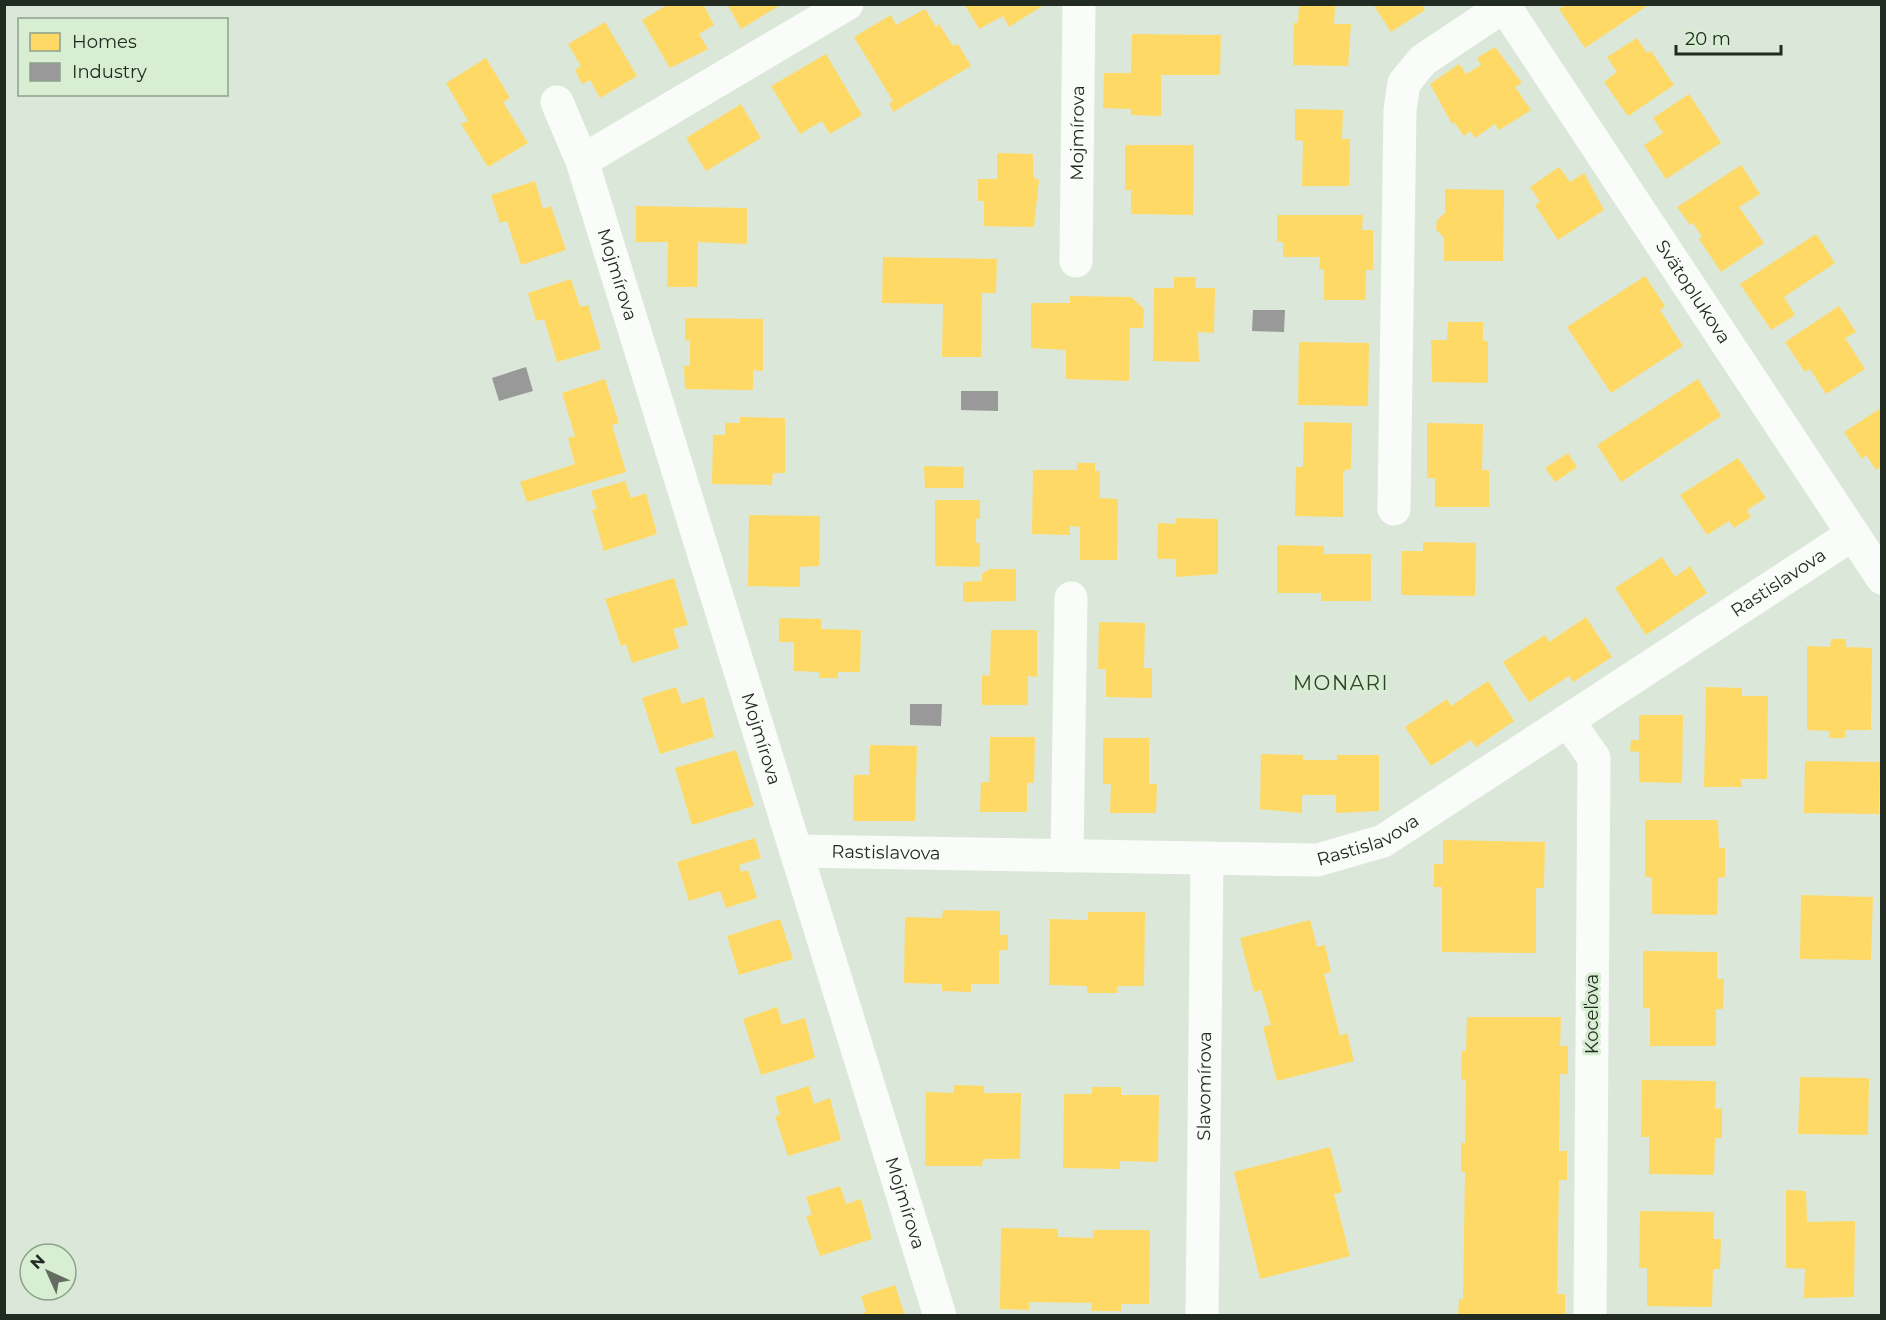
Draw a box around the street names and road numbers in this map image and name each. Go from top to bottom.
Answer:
street label: Mojmírova [1066,85,1089,181]
street label: Mojmírova [593,226,642,323]
street label: Svätoplukova [1651,236,1735,348]
street label: Rastislavova [1727,544,1830,622]
street label: Mojmírova [736,690,786,788]
street label: Rastislavova [1314,809,1423,871]
street label: Rastislavova [831,841,941,864]
street label: Koceľova [1581,974,1603,1054]
street label: Slavomírova [1193,1031,1216,1141]
street label: Mojmírova [880,1154,930,1252]

